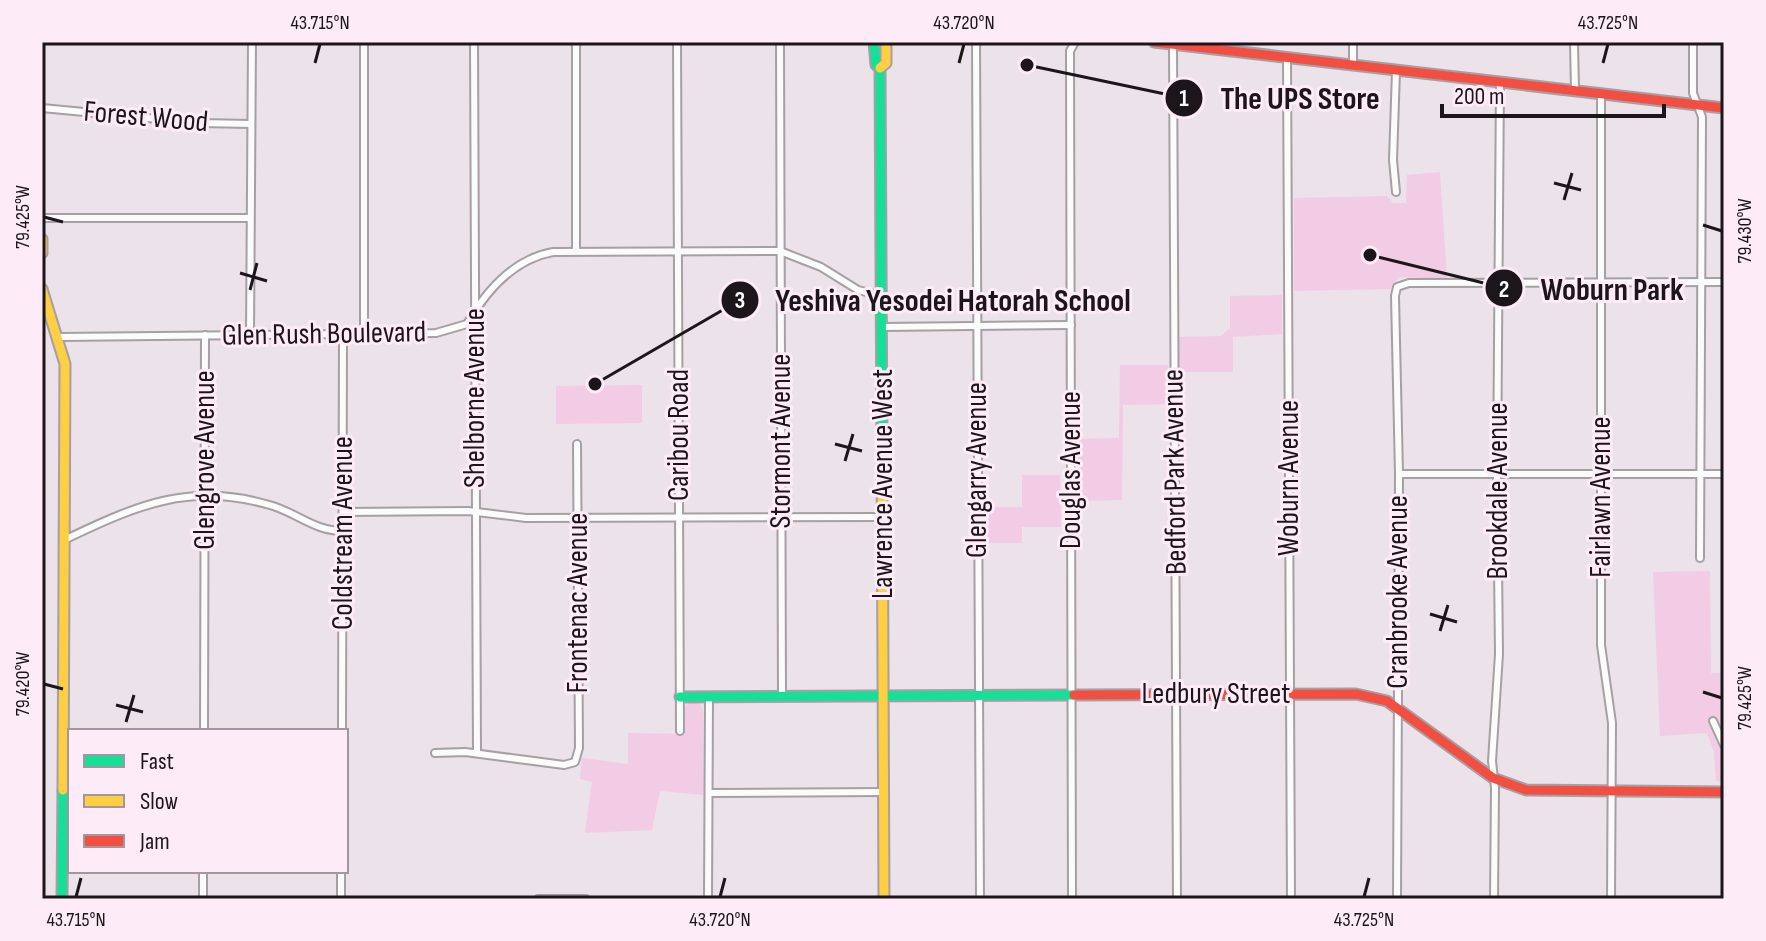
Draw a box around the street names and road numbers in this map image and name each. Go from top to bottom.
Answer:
street label: Forest Wood [82,94,210,140]
street label: Shelborne Avenue [457,308,493,488]
street label: Glen Rush Boulevard [222,314,426,354]
street label: Stormont Avenue [763,354,799,528]
street label: Caribou Road [661,369,697,501]
street label: Lawrence Avenue West [865,369,901,599]
street label: Bedford Park Avenue [1155,369,1195,575]
street label: Glengrove Avenue [187,370,223,550]
street label: Glengarry Avenue [959,382,995,558]
street label: Douglas Avenue [1053,391,1089,549]
street label: Woburn Avenue [1271,400,1307,556]
street label: Brookdale Avenue [1480,402,1516,580]
street label: Fairlawn Avenue [1583,416,1619,578]
street label: Coldstream Avenue [325,436,361,630]
street label: Cranbrooke Avenue [1380,495,1416,689]
street label: Frontenac Avenue [560,513,596,693]
street label: Ledbury Street [1142,676,1290,712]

